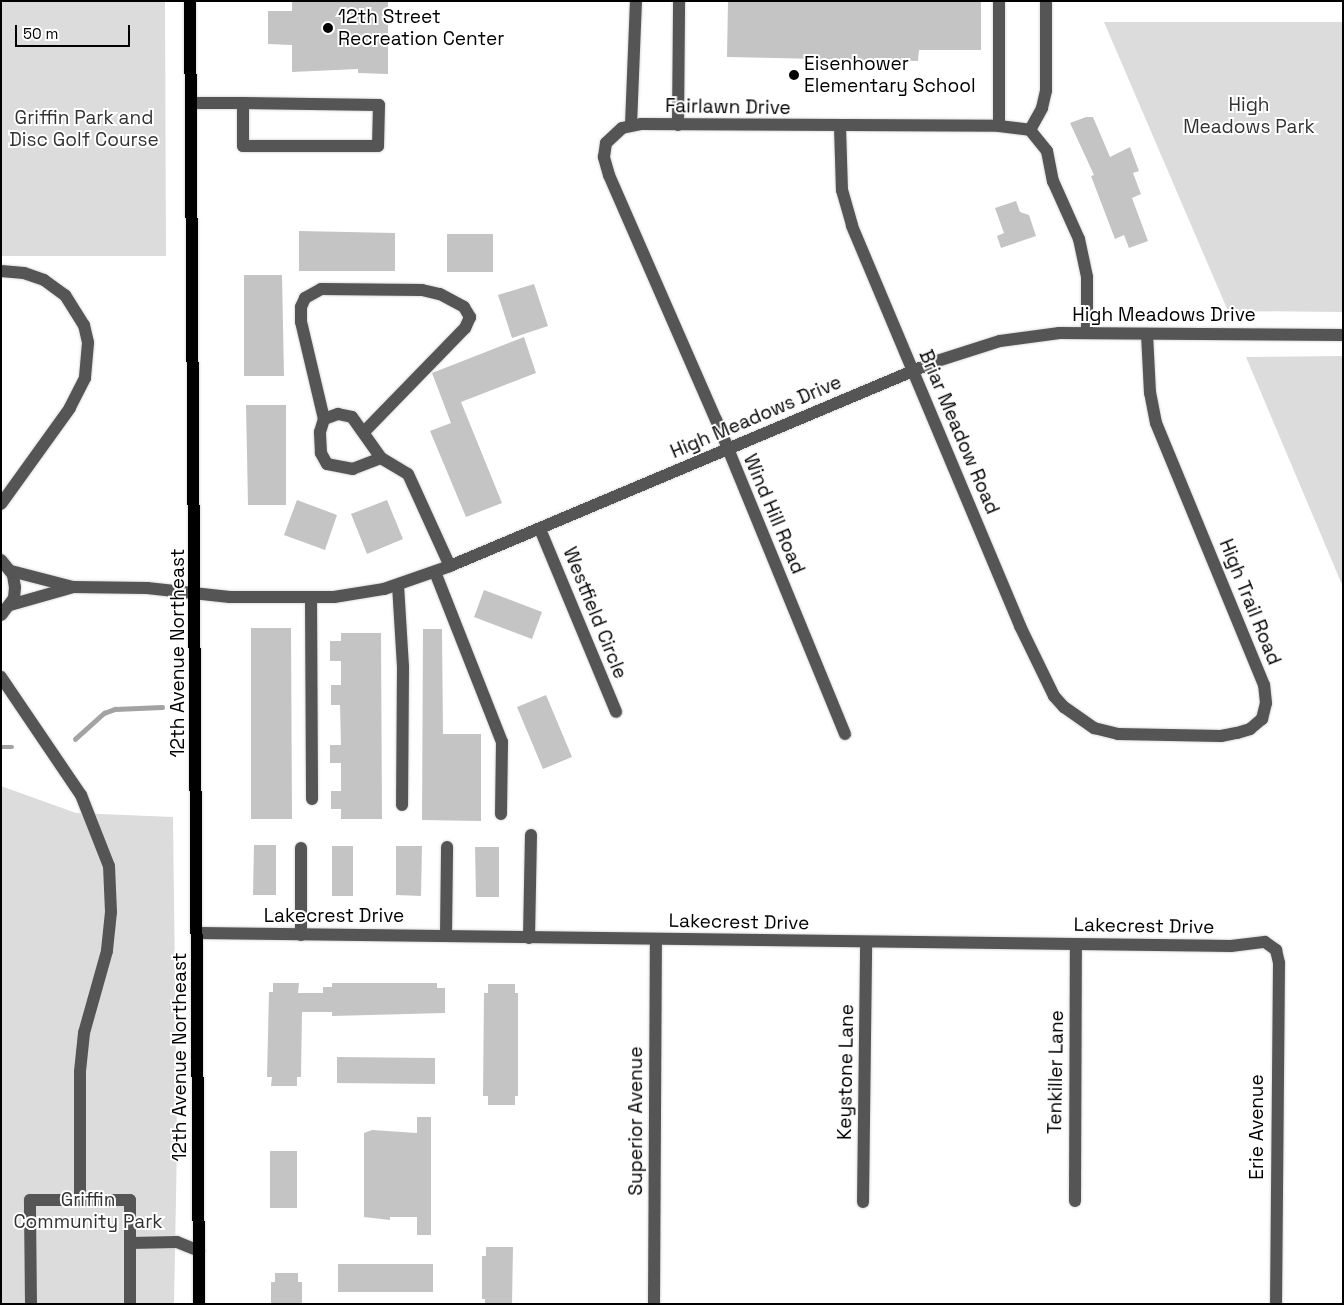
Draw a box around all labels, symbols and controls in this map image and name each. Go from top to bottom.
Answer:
place label: 12th Street Recreation Center [338,6,504,50]
scale bar [18,15,132,47]
marker: 12th Street Recreation Center [322,22,334,34]
text: 50 m [23,24,58,43]
place label: Eisenhower Elementary School [804,53,976,97]
marker: Eisenhower Elementary School [788,69,800,81]
park label: High Meadows Park [1183,94,1315,138]
street label: Fairlawn Drive [665,95,791,119]
park label: Griffin Park and Disc Golf Course [9,107,159,151]
street label: High Meadows Drive [1072,304,1256,326]
street label: Briar Meadow Road [914,346,1004,518]
street label: High Meadows Drive [667,371,845,463]
street label: Wind Hill Road [739,451,809,577]
street label: High Trail Road [1214,536,1286,668]
street label: Westfield Circle [558,544,632,682]
street label: 12th Avenue Northeast [167,548,189,758]
street label: Lakecrest Drive [264,905,404,927]
street label: Lakecrest Drive [668,909,810,935]
street label: Lakecrest Drive [1073,913,1215,939]
street label: 12th Avenue Northeast [169,952,191,1162]
street label: Keystone Lane [833,1004,859,1140]
street label: Tenkiller Lane [1044,1010,1068,1134]
street label: Superior Avenue [625,1046,647,1196]
street label: Erie Avenue [1246,1074,1268,1180]
park label: Griffin Community Park [13,1189,163,1233]

